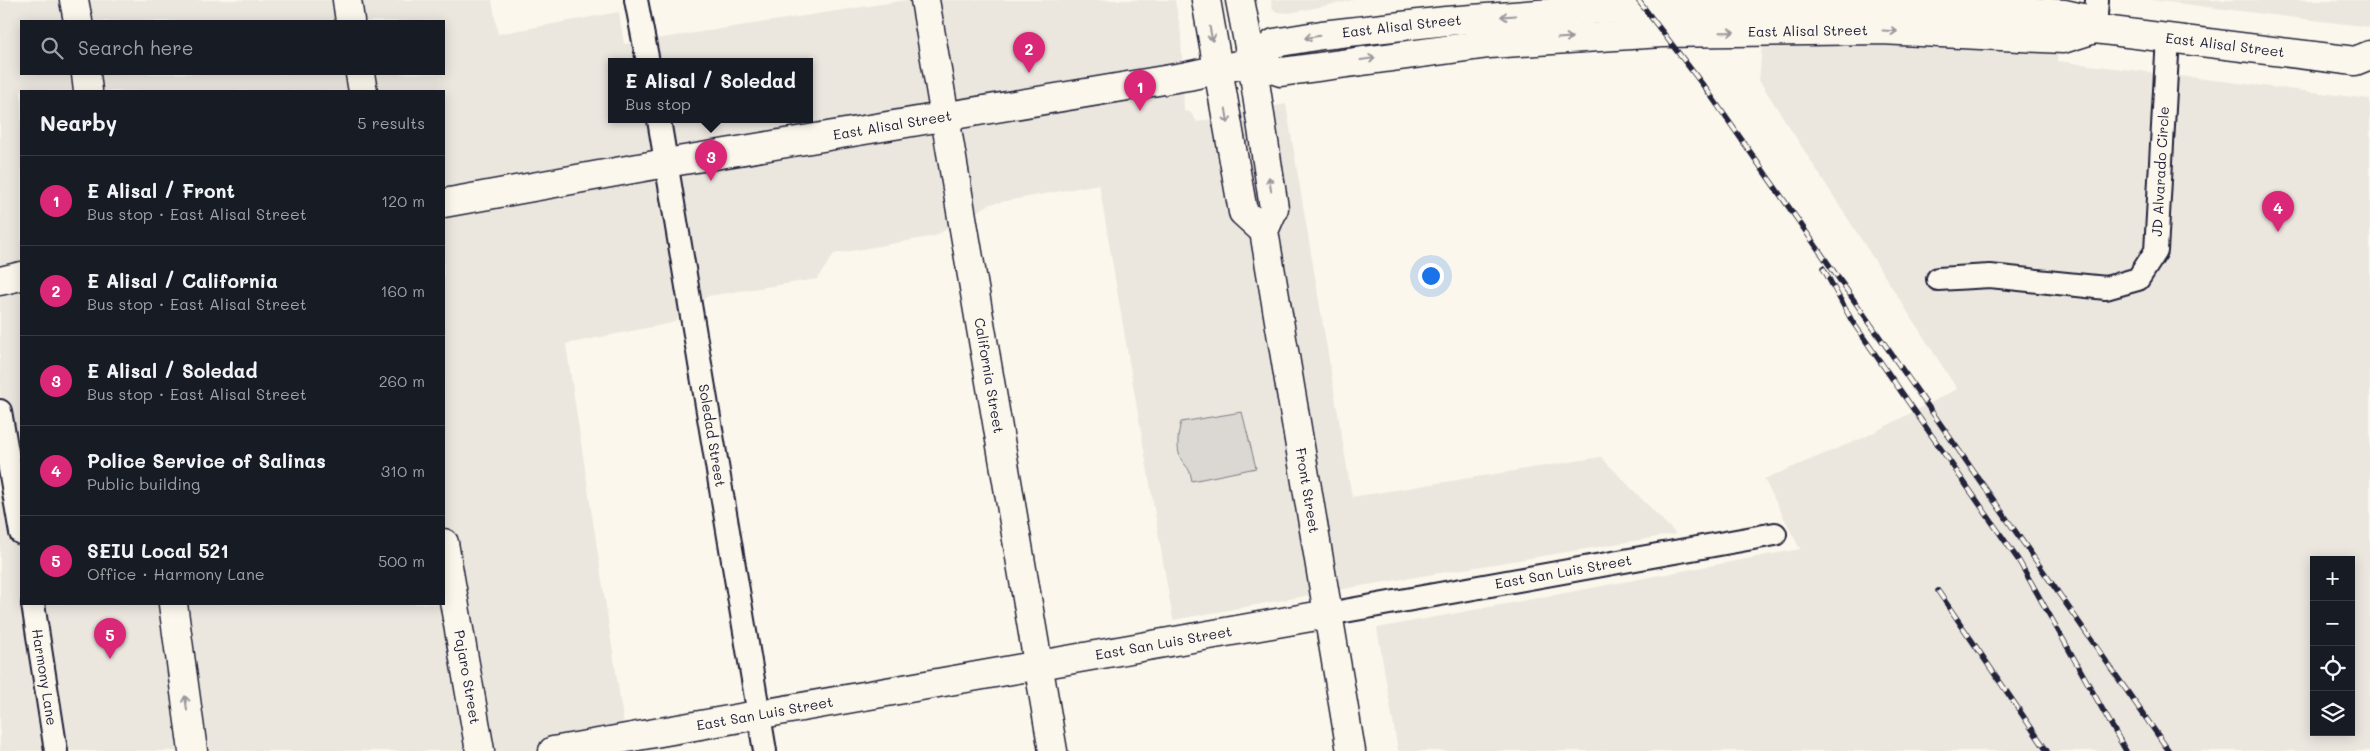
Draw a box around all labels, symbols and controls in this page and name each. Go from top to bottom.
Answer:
street label: East Alisal Street [1341,10,1462,42]
one-way arrow [1500,11,1516,21]
search box [20,20,445,75]
street label: East Alisal Street [1748,20,1868,41]
one-way arrow [1207,26,1217,42]
one-way arrow [1881,26,1897,35]
one-way arrow [1718,27,1735,37]
street label: East Alisal Street [2164,28,2286,61]
pin: 2 [1013,32,1045,73]
one-way arrow [1304,32,1320,42]
icon: search [38,34,66,62]
one-way arrow [1556,34,1572,43]
text: Search here [78,35,194,60]
one-way arrow [1360,54,1376,64]
popup [608,58,813,123]
text: E Alisal / Soledad [625,68,796,93]
pin: 1 [1124,70,1156,111]
text: Bus stop [625,93,691,114]
street label: East Alisal Street [832,106,953,144]
street label: JD Alvarado Circle [2147,106,2173,237]
one-way arrow [1222,108,1232,124]
text: Nearby [40,109,117,136]
text: 5 results [357,112,425,133]
pin: 3 [695,140,727,181]
one-way arrow [1265,177,1275,193]
text: E Alisal / Front [87,178,235,203]
text: 1 [52,190,60,211]
text: 120 m [381,190,425,211]
pin: 4 [2262,191,2294,232]
text: Bus stop · East Alisal Street [87,203,307,224]
your location [1418,263,1444,289]
text: E Alisal / California [87,268,278,293]
text: 2 [52,280,60,301]
text: 160 m [380,280,425,301]
text: Bus stop · East Alisal Street [87,293,307,314]
street label: California Street [970,316,1009,435]
text: E Alisal / Soledad [87,358,258,383]
text: 3 [51,370,61,391]
text: 260 m [379,370,425,391]
text: Bus stop · East Alisal Street [87,383,307,404]
street label: Soledad Street [695,383,730,488]
street label: Front Street [1291,446,1324,535]
text: Police Service of Salinas [87,448,326,473]
text: 4 [51,460,61,481]
text: 310 m [381,460,425,481]
text: Public building [87,473,200,494]
text: SEIU Local 521 [87,538,229,563]
text: 5 [51,550,61,571]
text: 500 m [378,550,425,571]
street label: East San Luis Street [1493,550,1633,593]
map controls [2310,556,2355,736]
button: + [2310,556,2355,601]
text: Office · Harmony Lane [87,563,265,584]
button: − [2310,601,2355,646]
pin: 5 [94,618,126,659]
street label: East San Luis Street [1094,621,1233,664]
street label: Harmony Lane [28,627,62,727]
street label: Pajaro Street [450,628,485,725]
button: locate [2310,646,2355,691]
button: layers [2310,691,2355,736]
street label: East San Luis Street [695,692,834,734]
one-way arrow [181,695,191,711]

